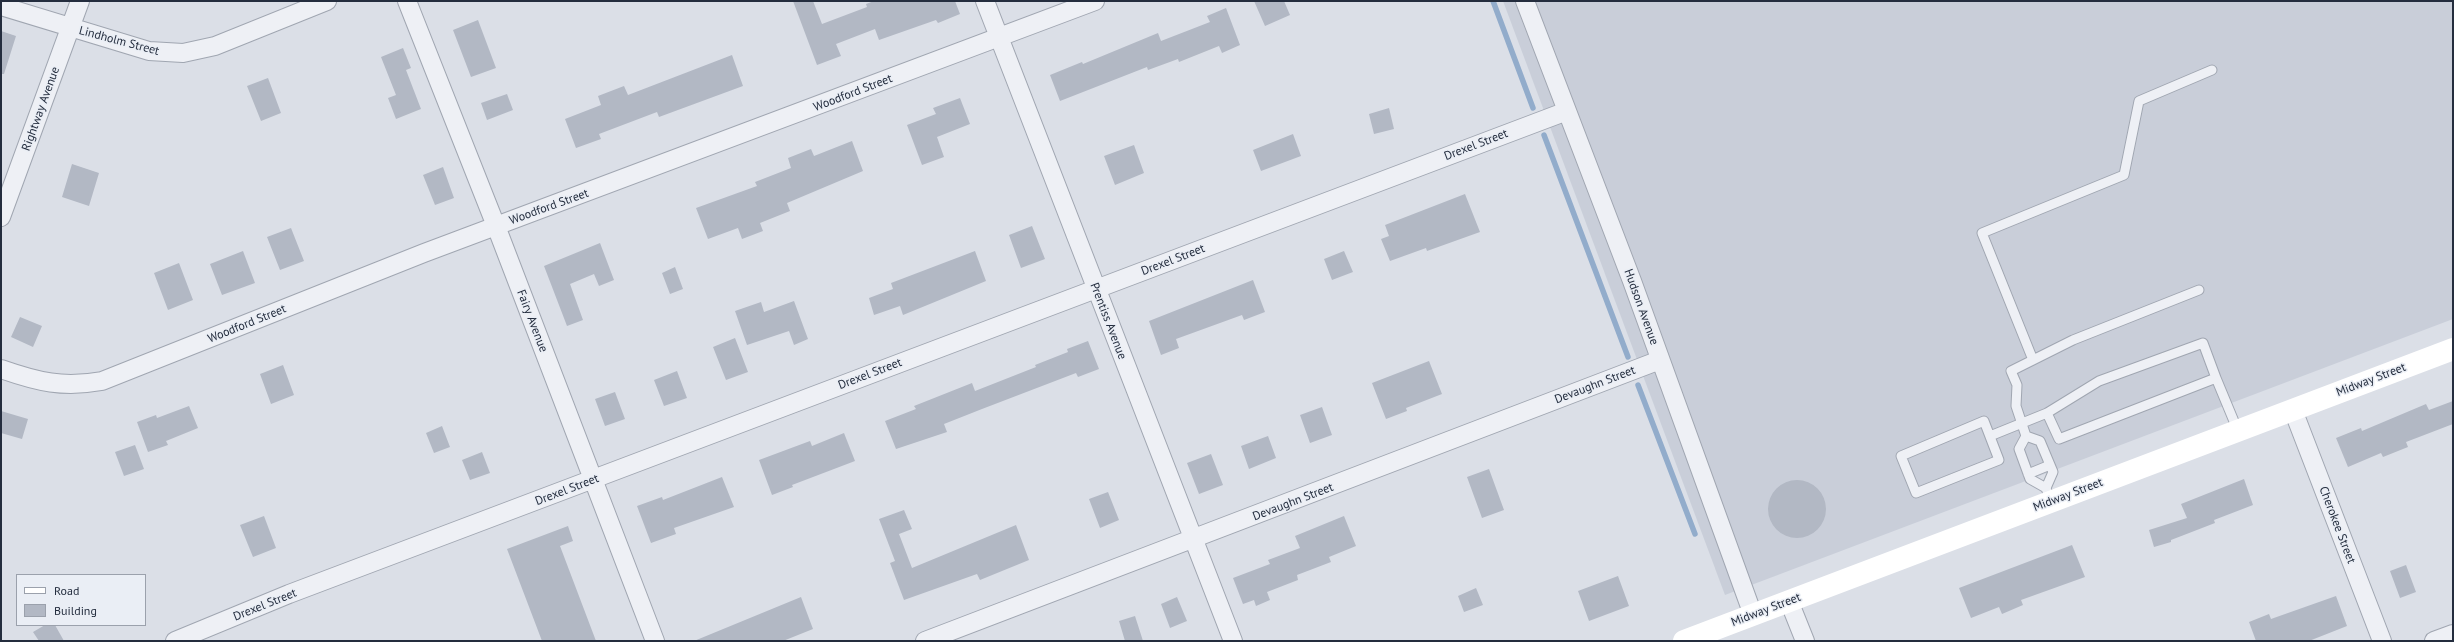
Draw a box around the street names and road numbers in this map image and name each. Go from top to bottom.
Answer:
street label: Lindholm Street [77,23,161,59]
street label: Rightway Avenue [19,65,63,153]
street label: Woodford Street [812,71,894,115]
street label: Drexel Street [1442,126,1510,164]
street label: Woodford Street [507,186,591,228]
street label: Drexel Street [1139,241,1207,279]
street label: Hudson Avenue [1621,267,1661,347]
street label: Prentiss Avenue [1087,281,1129,361]
street label: Fairy Avenue [514,288,550,354]
street label: Woodford Street [206,302,288,346]
street label: Drexel Street [836,355,904,393]
street label: Midway Street [2334,360,2408,400]
street label: Devaughn Street [1553,363,1637,407]
street label: Drexel Street [533,471,601,509]
street label: Midway Street [2031,475,2105,515]
street label: Devaughn Street [1251,480,1335,524]
street label: Cherokee Street [2316,484,2358,566]
street label: Drexel Street [231,586,299,624]
street label: Midway Street [1729,590,1803,630]

